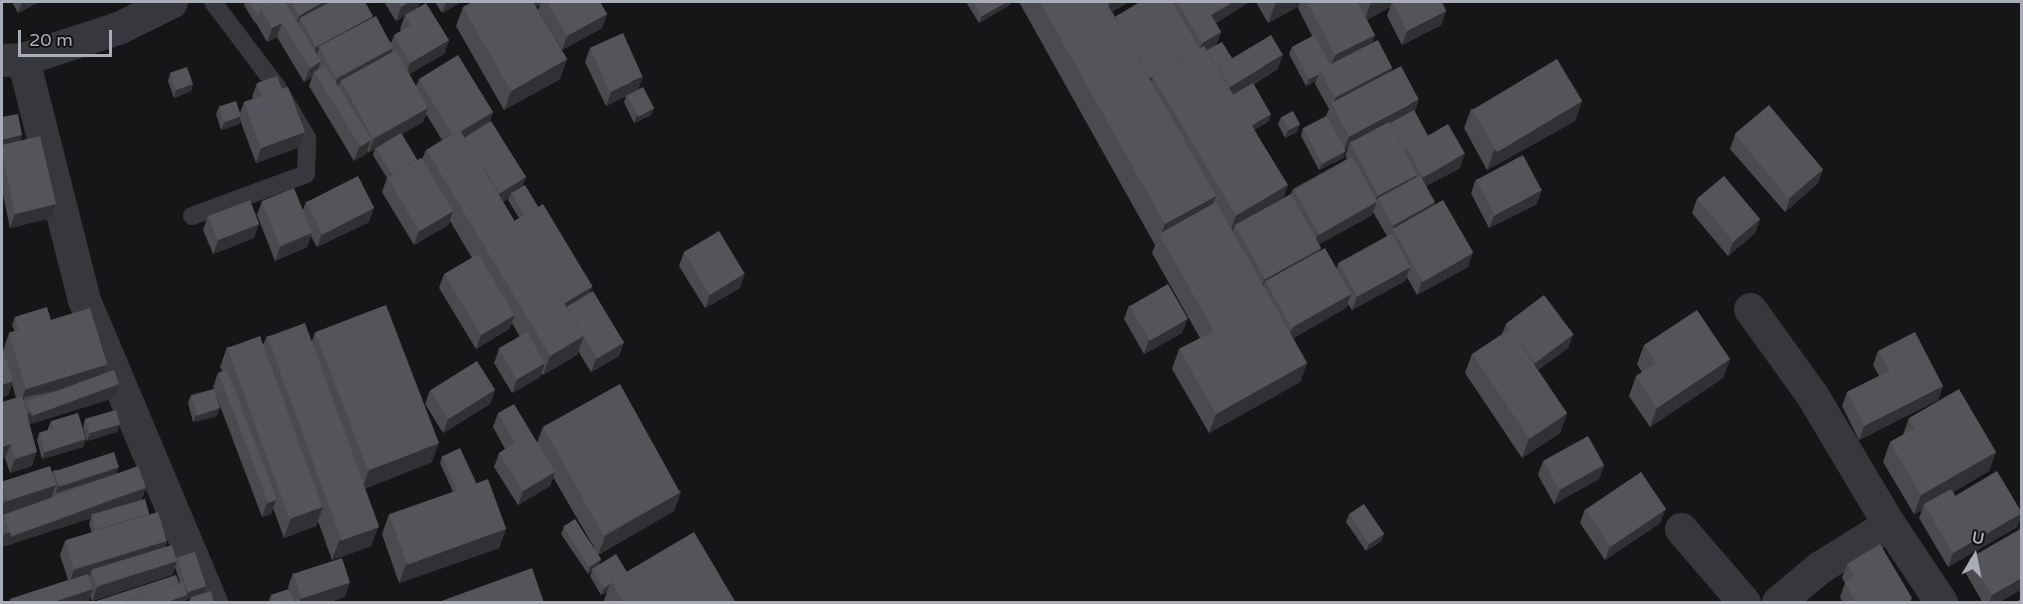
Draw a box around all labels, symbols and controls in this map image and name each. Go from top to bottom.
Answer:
scale bar [21,18,116,56]
text: 20 m [29,29,73,51]
north arrow [1945,526,2005,586]
text: U [1970,527,1986,549]

